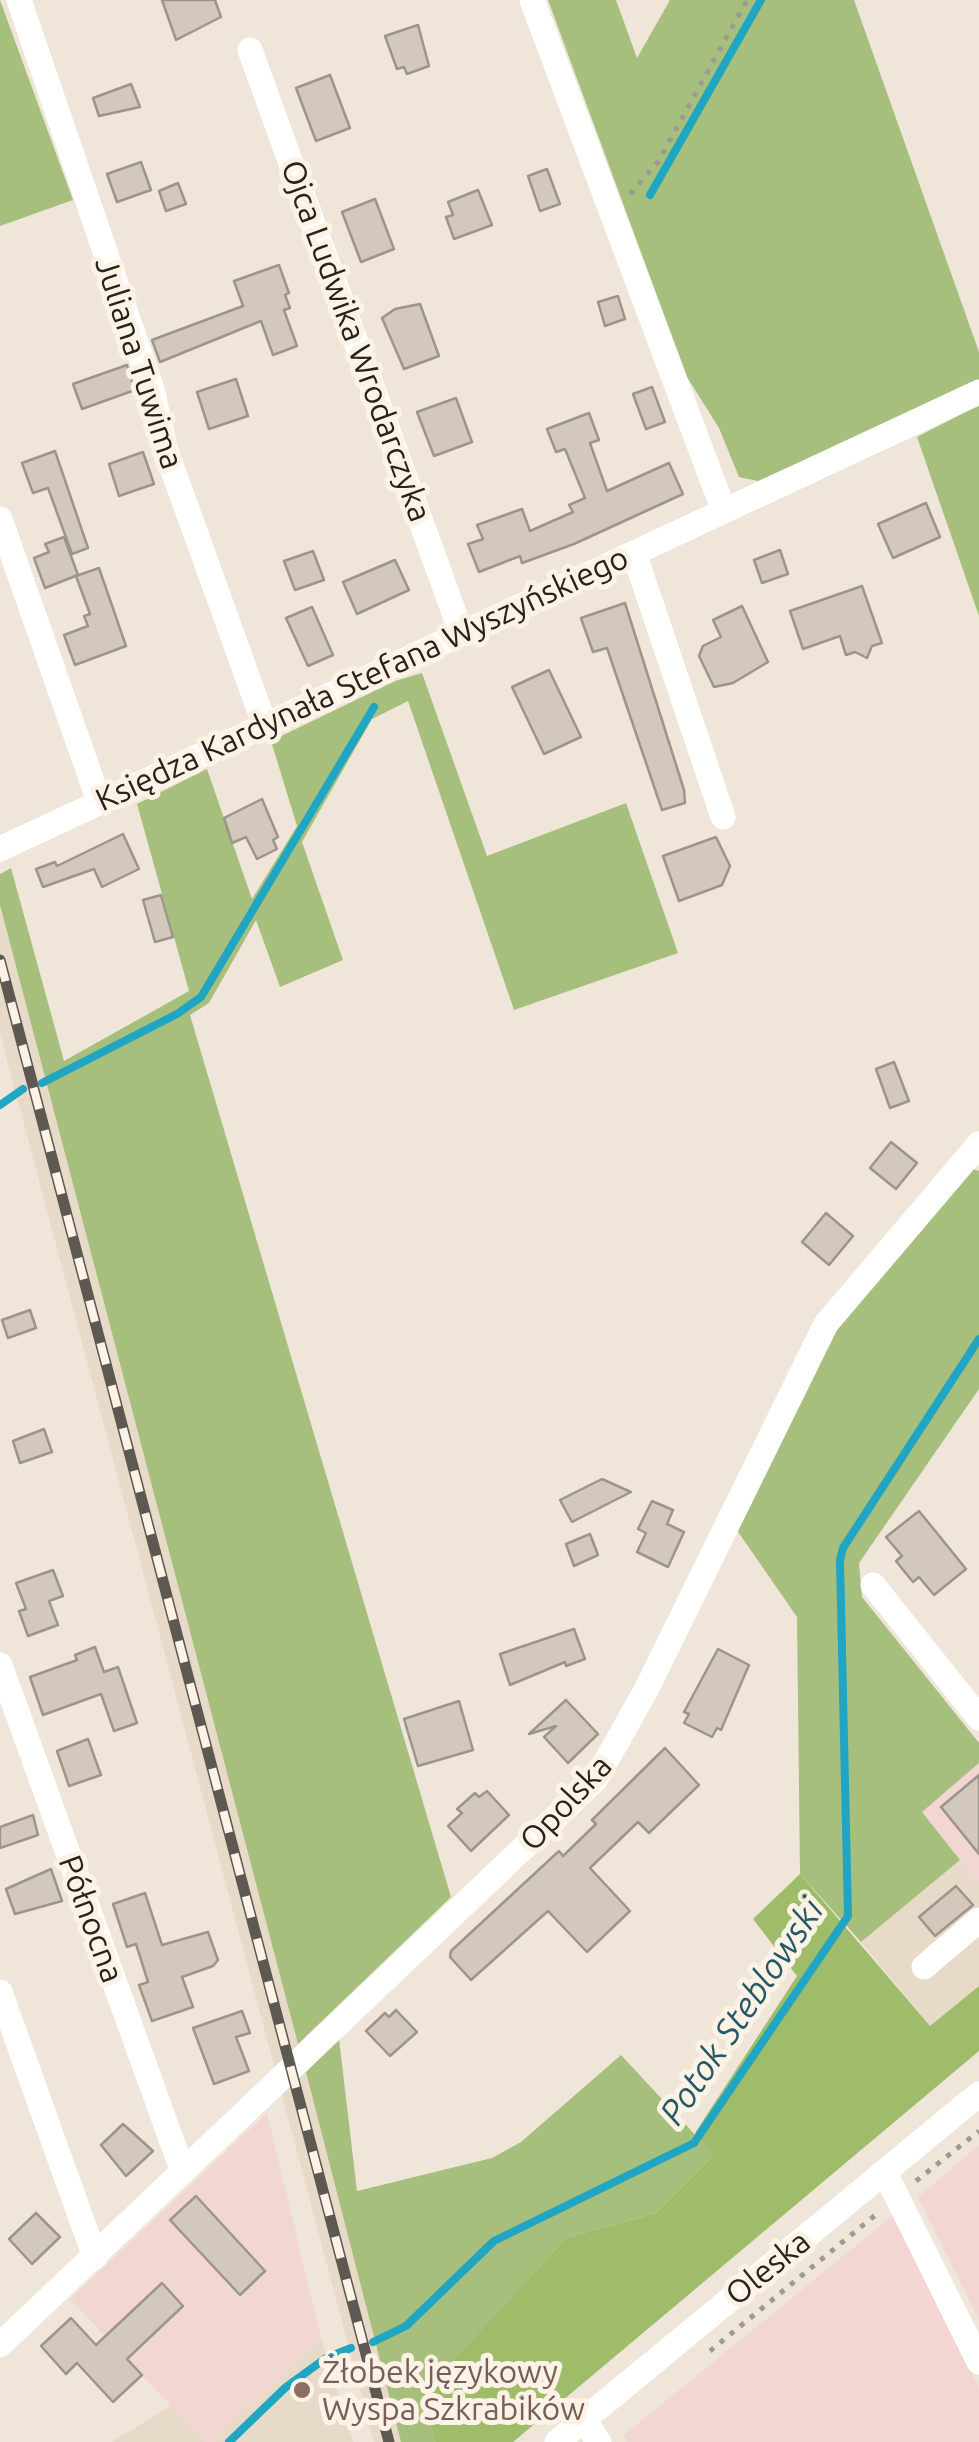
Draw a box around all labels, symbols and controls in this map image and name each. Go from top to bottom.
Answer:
street label: Ojca Ludwika Wrodarczyka [273,155,439,527]
street label: Juliana Tuwima [87,252,191,474]
street label: Księdza Kardynała Stefana Wyszyńskiego [90,538,634,820]
street label: Opolska [512,1747,620,1859]
street label: Północna [50,1850,132,1988]
water label: Potok Steblowski [651,1891,833,2133]
street label: Oleska [718,2222,818,2314]
place label: Żłobek językowy Wyspa Szkrabików [322,2353,585,2428]
marker: Żłobek językowy Wyspa Szkrabików [291,2379,313,2401]

